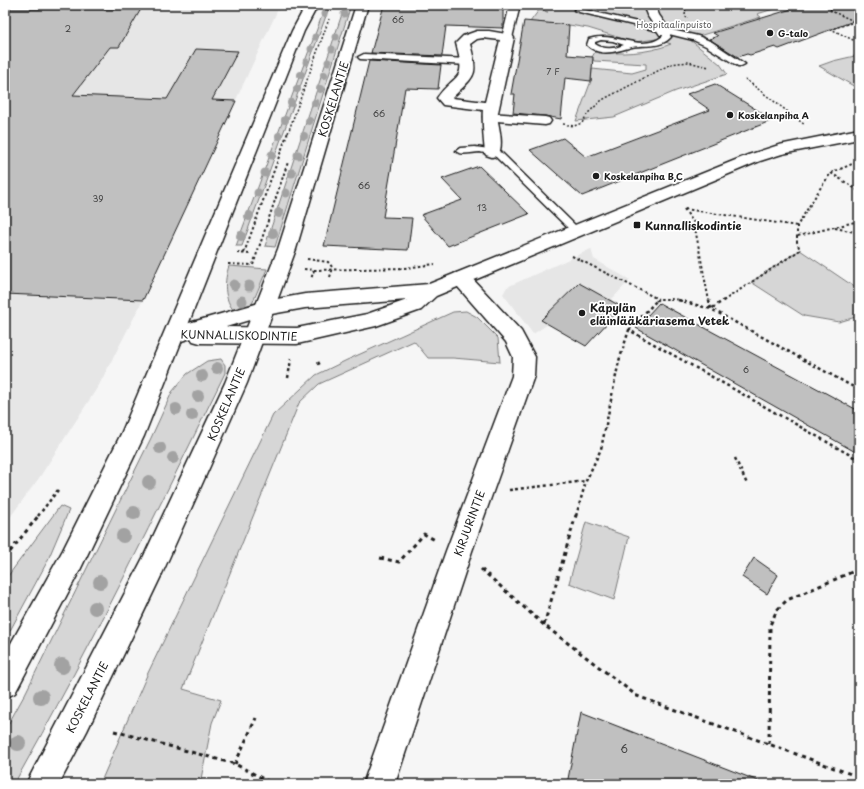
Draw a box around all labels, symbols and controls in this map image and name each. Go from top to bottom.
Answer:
house number: 66 [392,12,404,26]
park label: Hospitaalinpuisto [637,17,711,31]
house number: 2 [65,21,71,35]
place label: G-talo [778,26,809,40]
marker: G-talo [765,28,775,38]
street label: KOSKELANTIE [313,59,353,139]
house number: 7 F [546,64,560,78]
house number: 66 [373,106,385,120]
place label: Koskelanpiha A [738,108,809,122]
marker: Koskelanpiha A [725,110,735,120]
place label: Koskelanpiha B,C [604,169,683,183]
marker: Koskelanpiha B,C [591,171,601,181]
house number: 66 [358,178,370,192]
house number: 39 [92,191,104,205]
house number: 13 [477,200,487,214]
place label: Kunnalliskodintie [645,217,742,234]
marker: Kunnalliskodintie [632,220,642,230]
place label: Käpylän eläinlääkäriasema Vetek [590,299,730,329]
marker: Käpylän eläinlääkäriasema Vetek [577,308,587,318]
street label: KUNNALLISKODINTIE [180,325,298,345]
house number: 6 [743,362,749,376]
street label: KOSKELANTIE [203,365,249,443]
street label: KIRJURINTIE [449,487,489,559]
street label: KOSKELANTIE [62,658,112,736]
house number: 6 [620,740,628,757]

